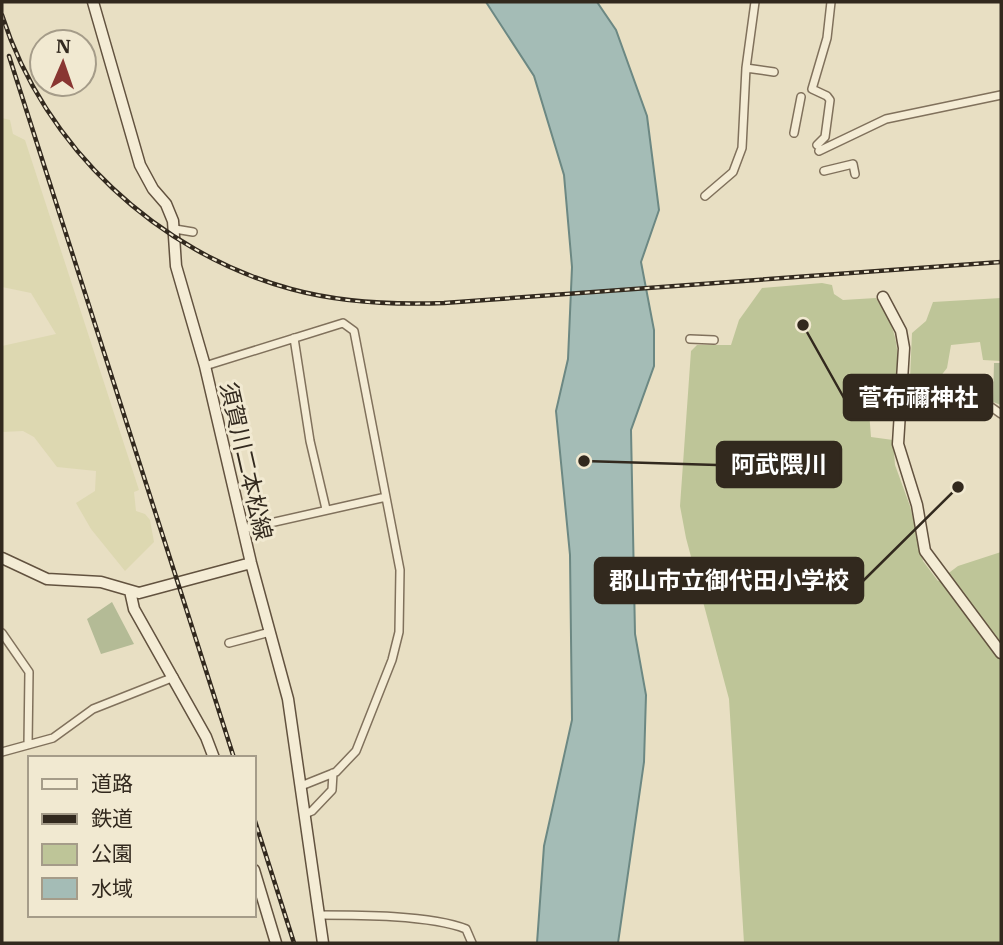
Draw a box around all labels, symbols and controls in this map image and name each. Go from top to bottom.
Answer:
north arrow [28,28,98,98]
text: N [56,34,72,58]
callout: 菅布禰神社 [844,375,992,420]
street label: 須賀川二本松線 [214,379,280,543]
text: 菅布禰神社 [858,381,978,413]
callout: 阿武隈川 [717,442,841,487]
text: 阿武隈川 [731,448,827,480]
callout: 郡山市立御代田小学校 [595,558,863,603]
text: 郡山市立御代田小学校 [609,564,849,596]
legend [28,756,256,917]
text: 道路 [91,769,133,797]
text: 鉄道 [91,804,133,832]
text: 公園 [91,839,133,867]
text: 水域 [91,874,133,902]

